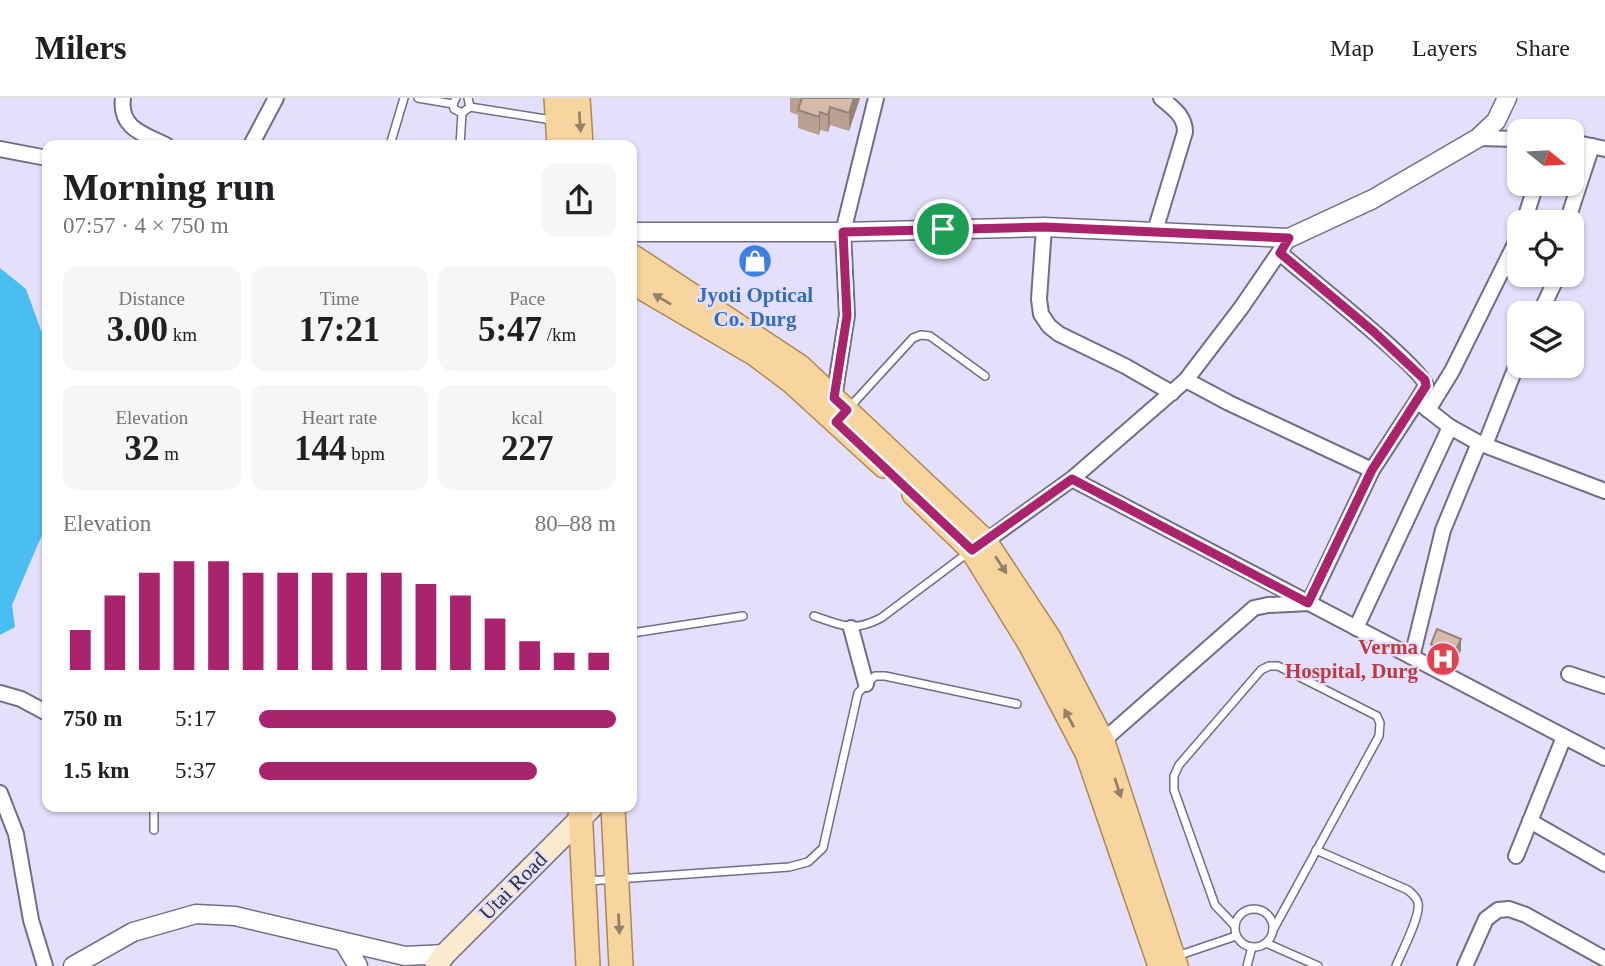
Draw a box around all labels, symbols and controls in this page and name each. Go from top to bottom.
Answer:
text: Milers [35,30,127,66]
text: Map [1330,35,1374,61]
text: Layers [1412,35,1477,61]
text: Share [1515,35,1570,61]
one-way arrow [574,111,585,133]
north arrow [1507,119,1584,196]
map controls [1507,119,1584,378]
button: share [542,163,616,237]
text: Morning run [63,166,275,208]
pin [913,199,973,259]
icon: arrive [924,210,962,248]
button: locate [1507,210,1584,287]
text: 07:57 · 4 × 750 m [63,213,229,238]
shop icon: Jyoti Optical Co. Durg [736,242,774,280]
place label: Jyoti Optical Co. Durg [697,283,813,331]
text: Distance [119,288,185,309]
text: Time [320,288,359,309]
text: Pace [509,288,545,309]
one-way arrow [652,293,671,306]
button: layers [1507,301,1584,378]
text: 3.00 [107,310,168,349]
text: 17:21 [299,310,380,349]
text: 5:47 [478,310,542,349]
text: km [168,324,197,345]
text: /km [542,324,576,345]
text: Elevation [115,407,188,428]
text: Heart rate [302,407,377,428]
text: kcal [511,407,543,428]
text: 32 [125,429,160,468]
text: 144 [294,429,346,468]
text: 227 [501,429,553,468]
text: m [160,443,179,464]
text: bpm [346,443,385,464]
text: Elevation [63,511,151,536]
text: 80–88 m [535,511,616,536]
one-way arrow [995,556,1008,575]
place label: Verma Hospital, Durg [1285,635,1418,683]
hospital icon: Verma Hospital, Durg [1424,640,1462,678]
text: 750 m [63,706,122,731]
text: 5:17 [175,706,216,731]
one-way arrow [1063,708,1075,728]
text: 1.5 km [63,758,129,783]
text: 5:37 [175,758,216,783]
one-way arrow [1113,777,1123,798]
street label: Utai Road [474,847,552,925]
one-way arrow [613,913,624,935]

